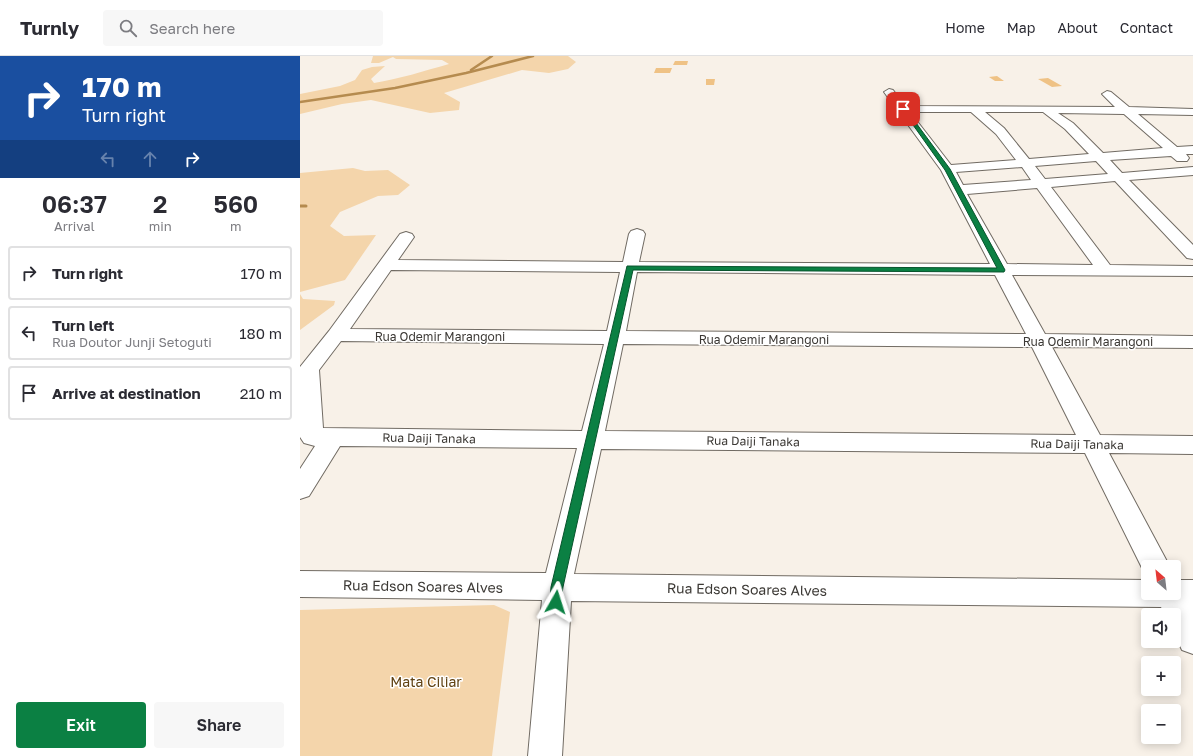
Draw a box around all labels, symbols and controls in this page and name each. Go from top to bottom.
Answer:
search box [103,10,383,46]
text: Turnly [20,16,79,39]
icon: search [117,17,139,39]
text: Search here [149,19,235,37]
text: Home [945,19,985,36]
text: Map [1007,19,1035,36]
text: About [1057,19,1098,36]
text: Contact [1120,19,1173,36]
text: 170 m [82,70,161,103]
icon: right [16,72,68,124]
pin [886,92,920,126]
icon: arrive [892,98,914,120]
text: Turn right [82,104,166,126]
icon: left [97,148,119,170]
icon: ahead [139,148,161,170]
icon: right [181,148,203,170]
text: 06:37 [42,189,107,218]
text: 2 [153,189,167,218]
text: 560 [214,189,258,218]
text: Arrival [54,218,95,234]
text: min [149,218,172,234]
text: m [230,218,242,234]
icon: right [18,262,40,284]
text: Turn right [52,264,123,282]
text: 170 m [240,264,282,282]
text: Turn left [52,316,114,334]
icon: left [18,322,40,344]
text: 180 m [239,324,282,342]
street label: Rua Odemir Marangoni [375,329,505,344]
street label: Rua Odemir Marangoni [699,332,829,347]
text: Rua Doutor Junji Setoguti [52,334,212,350]
street label: Rua Odemir Marangoni [1023,334,1153,349]
icon: arrive [18,382,40,404]
text: Arrive at destination [52,384,201,402]
text: 210 m [240,384,282,402]
street label: Rua Daiji Tanaka [382,430,476,446]
street label: Rua Daiji Tanaka [706,433,800,449]
street label: Rua Daiji Tanaka [1030,436,1124,452]
north arrow [1141,560,1181,600]
map controls [1141,560,1181,744]
street label: Rua Edson Soares Alves [343,576,503,596]
street label: Rua Edson Soares Alves [667,579,827,599]
position arrow [535,581,577,623]
button: sound [1141,608,1181,648]
button: + [1141,656,1181,696]
park label: Mata Ciliar [390,673,462,690]
button: Exit [16,702,146,748]
button: Share [154,702,284,748]
button: − [1141,704,1181,744]

